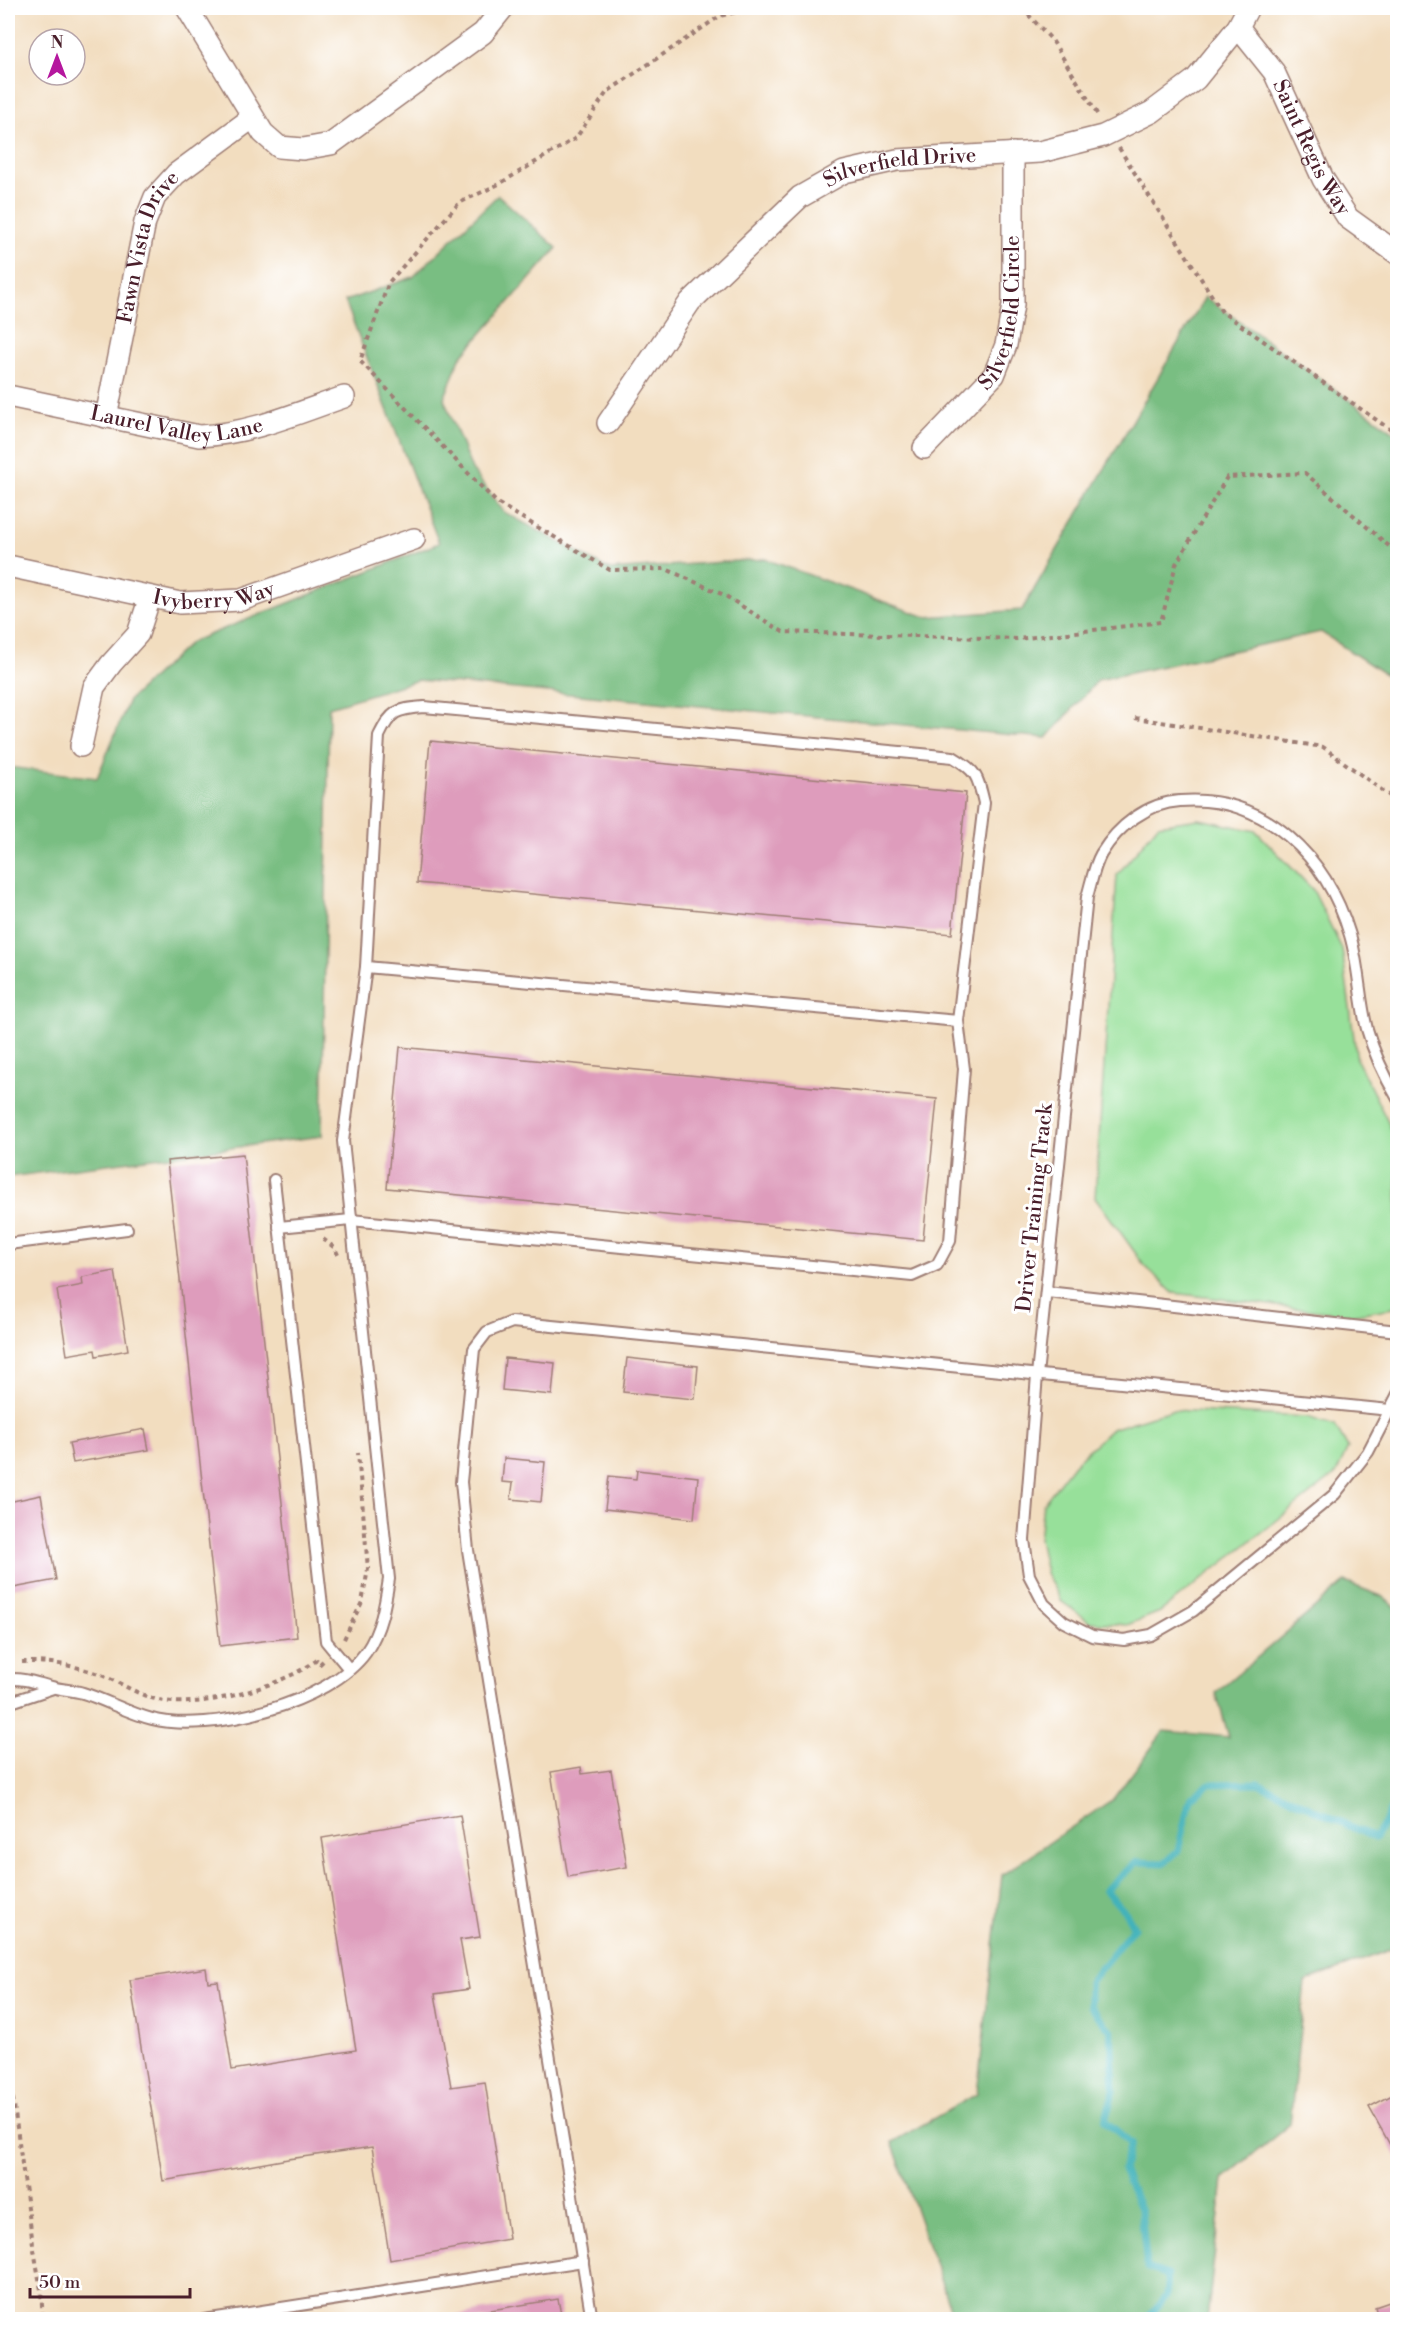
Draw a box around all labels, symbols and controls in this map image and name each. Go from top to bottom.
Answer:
north arrow [27,27,87,87]
text: N [51,33,64,53]
street label: Saint Regis Way [1266,76,1356,221]
street label: Silverfield Drive [819,143,977,194]
street label: Fawn Vista Drive [112,166,185,326]
street label: Silverfield Circle [973,235,1026,396]
street label: Laurel Valley Lane [88,401,266,449]
street label: Ivyberry Way [150,576,279,616]
street label: Driver Training Track [1011,1101,1059,1314]
scale bar [30,2261,190,2299]
text: 50 m [39,2271,81,2294]

